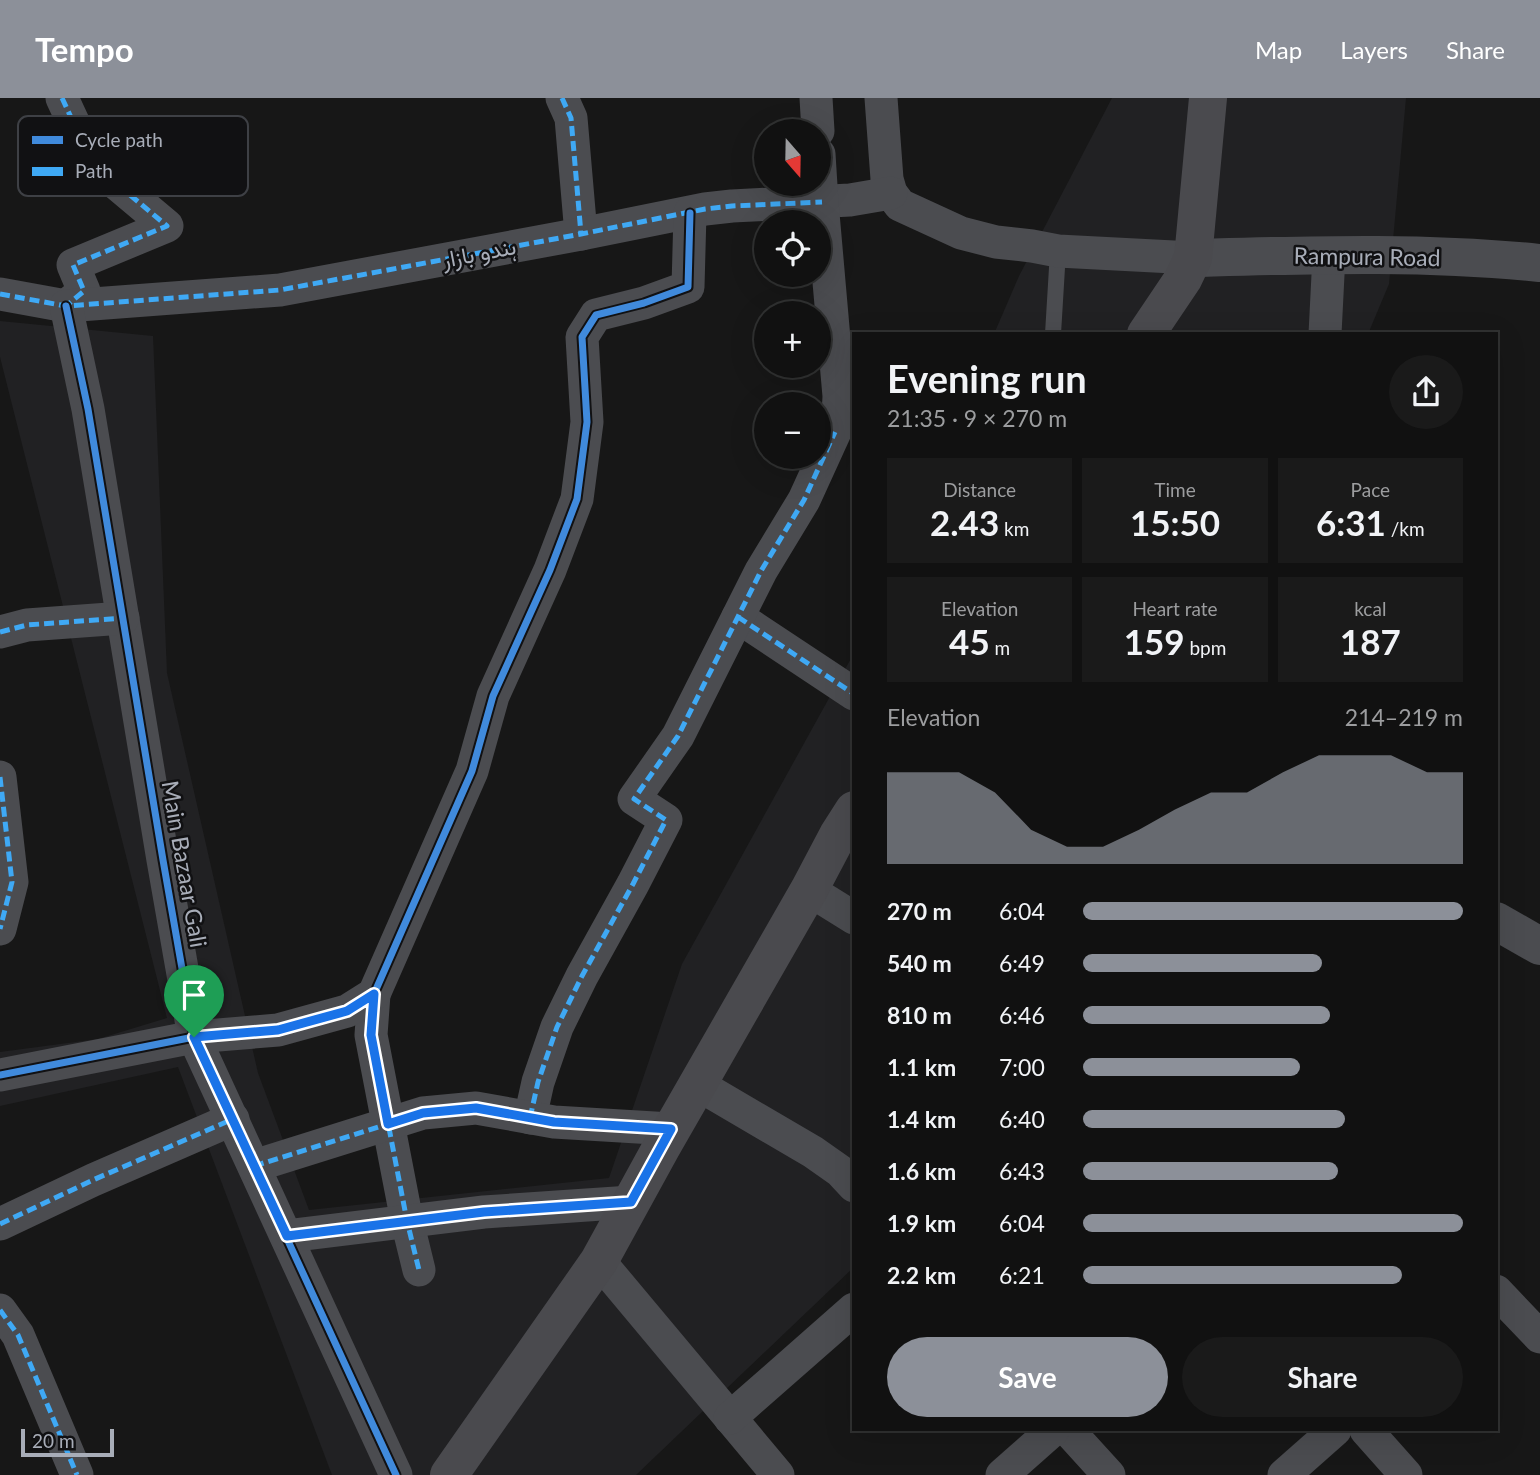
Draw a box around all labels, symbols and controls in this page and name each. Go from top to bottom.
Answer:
text: Tempo [35,29,134,69]
text: Map [1255,35,1302,64]
text: Layers [1340,35,1408,64]
text: Share [1446,35,1505,64]
legend [18,116,248,196]
north arrow [754,119,831,196]
map controls [754,119,831,469]
text: Cycle path [75,128,163,151]
text: Path [75,159,113,182]
button: locate [754,210,831,287]
street label: ہندو بازار [438,231,519,275]
street label: Rampura Road [1293,241,1441,271]
button: + [754,301,831,378]
text: Evening run [887,355,1087,401]
button: share [1389,355,1463,429]
button: − [754,392,831,469]
text: 21:35 · 9 × 270 m [887,404,1067,432]
text: Distance [943,478,1016,501]
text: Time [1154,478,1196,501]
text: Pace [1351,478,1390,501]
text: 2.43 [930,501,999,543]
text: 15:50 [1130,501,1220,543]
text: 6:31 [1316,501,1386,543]
text: km [999,517,1029,540]
text: /km [1386,517,1425,540]
text: Elevation [941,597,1018,620]
text: Heart rate [1132,597,1218,620]
text: kcal [1354,597,1386,620]
text: 45 [949,620,990,662]
text: 159 [1124,620,1185,662]
text: 187 [1340,620,1401,662]
text: m [990,636,1010,659]
text: bpm [1185,636,1226,659]
text: Elevation [887,703,980,731]
text: 214–219 m [1345,703,1463,731]
street label: Main Bazaar Gali [157,778,213,949]
text: 270 m [887,897,952,925]
text: 6:04 [999,897,1045,925]
text: 540 m [887,949,952,977]
text: 6:49 [999,949,1045,977]
pin [164,965,224,1037]
icon: arrive [175,976,213,1014]
text: 810 m [887,1001,952,1029]
text: 6:46 [999,1001,1045,1029]
text: 1.1 km [887,1053,956,1081]
text: 7:00 [999,1053,1045,1081]
text: 1.4 km [887,1105,956,1133]
text: 6:40 [999,1105,1045,1133]
text: 1.6 km [887,1157,956,1185]
text: 6:43 [999,1157,1045,1185]
text: 1.9 km [887,1209,956,1237]
text: 6:04 [999,1209,1045,1237]
text: 2.2 km [887,1261,956,1289]
text: 6:21 [999,1261,1045,1289]
button: Save [887,1337,1168,1417]
button: Share [1182,1337,1463,1417]
scale bar [21,1426,114,1458]
text: 20 m [32,1429,75,1452]

